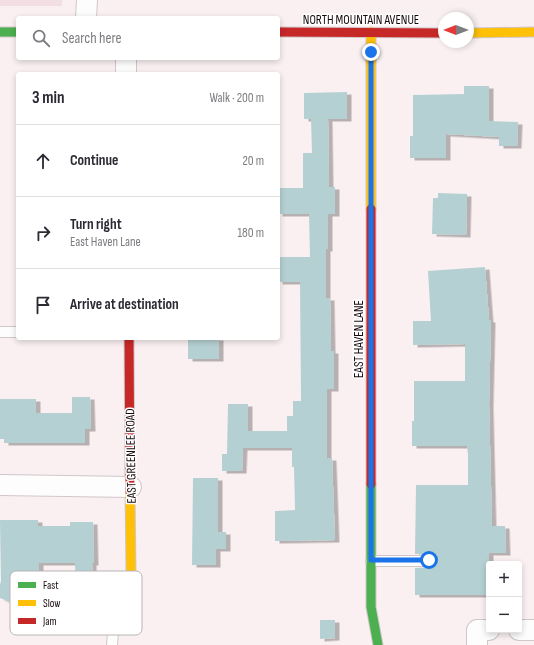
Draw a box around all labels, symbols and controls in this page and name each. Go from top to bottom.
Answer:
street label: NORTH MOUNTAIN AVENUE [303,12,419,28]
north arrow [438,12,474,48]
search box [16,16,280,60]
icon: search [30,27,52,49]
text: Search here [62,29,122,48]
route end [362,43,380,61]
text: 3 min [32,88,65,108]
text: Walk · 200 m [209,90,264,106]
icon: ahead [32,150,54,172]
text: Continue [70,151,119,170]
text: 20 m [242,153,264,169]
text: Turn right [70,215,122,234]
icon: right [32,222,54,244]
text: 180 m [238,225,264,241]
text: East Haven Lane [70,234,141,250]
icon: arrive [32,294,54,316]
text: Arrive at destination [70,295,179,314]
street label: EAST HAVEN LANE [351,300,367,378]
street label: EAST GREENLEE ROAD [122,408,140,504]
route start [420,551,438,569]
map controls [486,561,522,633]
button: + [486,561,522,597]
legend [10,571,142,635]
text: Fast [43,579,59,592]
text: Slow [43,597,60,610]
button: − [486,597,522,633]
text: Jam [42,615,57,628]

